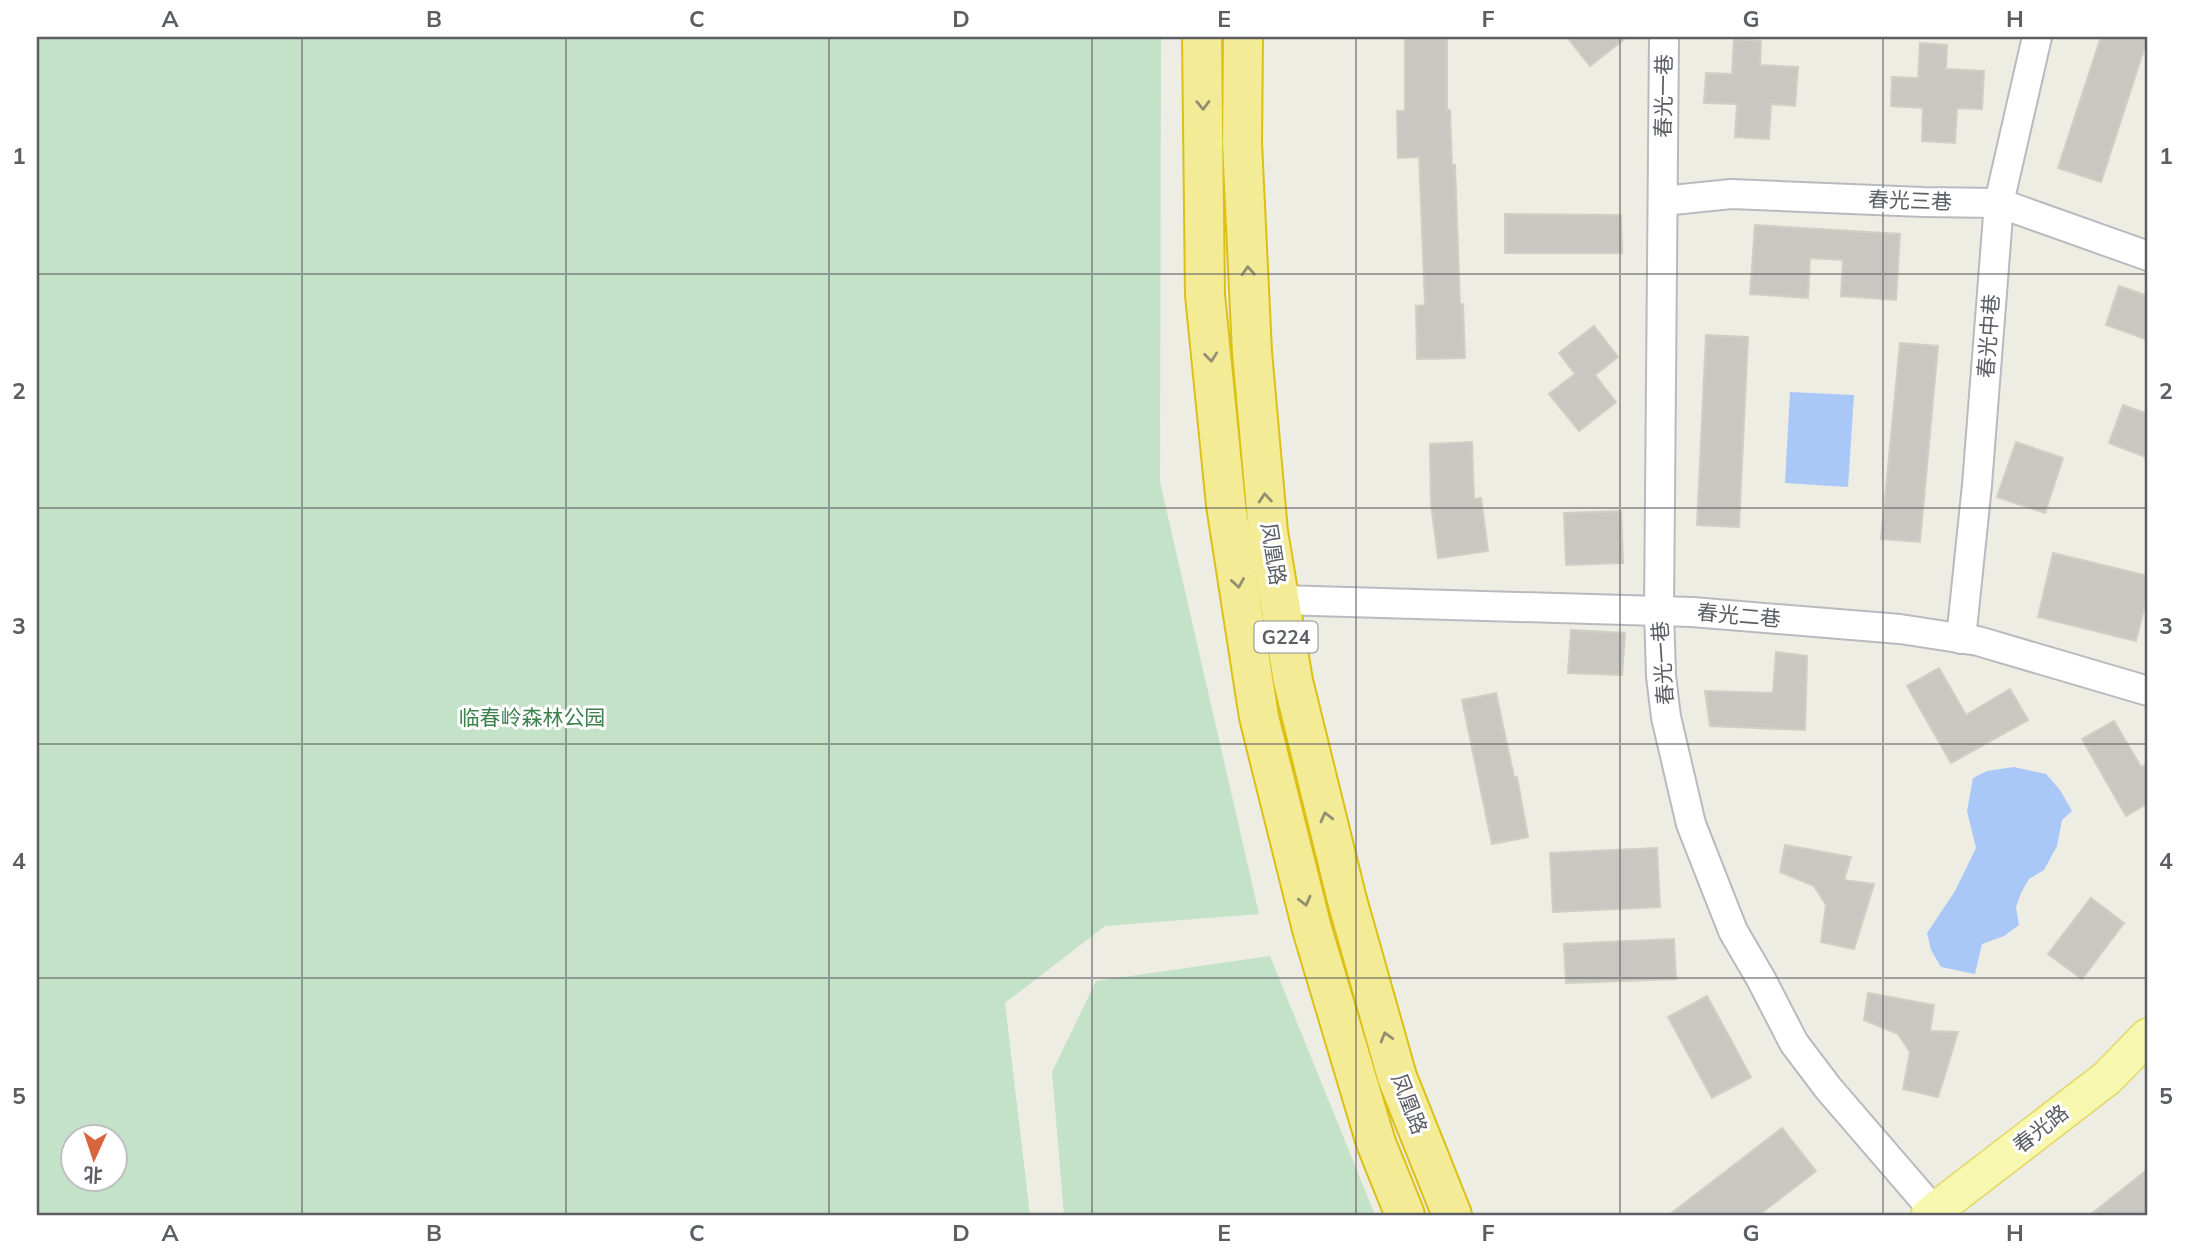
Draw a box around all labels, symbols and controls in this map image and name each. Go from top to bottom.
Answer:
text: A [161,4,179,33]
text: B [426,4,442,33]
text: C [689,4,705,33]
text: D [952,4,970,33]
text: E [1217,4,1231,33]
text: F [1481,4,1495,33]
text: G [1742,4,1760,33]
text: H [2006,4,2024,33]
street label: 春光一巷 [1649,54,1677,138]
one-way arrow [1195,100,1211,111]
text: 1 [12,141,26,170]
text: 1 [2159,141,2173,170]
street label: 春光三巷 [1868,186,1952,214]
one-way arrow [1240,265,1255,276]
street label: 春光中巷 [1972,293,2004,379]
one-way arrow [1204,351,1219,362]
text: 2 [12,376,26,405]
text: 2 [2159,376,2173,405]
one-way arrow [1258,492,1273,503]
street label: 凤凰路 [1256,521,1292,587]
one-way arrow [1230,577,1245,588]
street label: 春光二巷 [1696,598,1782,632]
text: 3 [12,611,26,640]
text: 3 [2159,611,2173,640]
street label: 春光一巷 [1646,620,1678,706]
road number: G224 [1254,622,1318,652]
park label: 临春岭森林公园 [459,704,606,730]
one-way arrow [1320,811,1334,823]
text: 4 [12,846,26,875]
text: 4 [2159,846,2173,875]
one-way arrow [1297,895,1311,907]
one-way arrow [1379,1031,1394,1043]
street label: 凤凰路 [1387,1070,1433,1138]
text: 5 [12,1081,26,1110]
text: 5 [2159,1081,2173,1110]
street label: 春光路 [2008,1099,2073,1158]
north arrow [60,1122,130,1192]
text: 北 [83,1162,103,1187]
text: A [161,1218,179,1247]
text: B [426,1218,442,1247]
text: C [689,1218,705,1247]
text: D [952,1218,970,1247]
text: E [1217,1218,1231,1247]
text: F [1481,1218,1495,1247]
text: G [1742,1218,1760,1247]
text: H [2006,1218,2024,1247]

